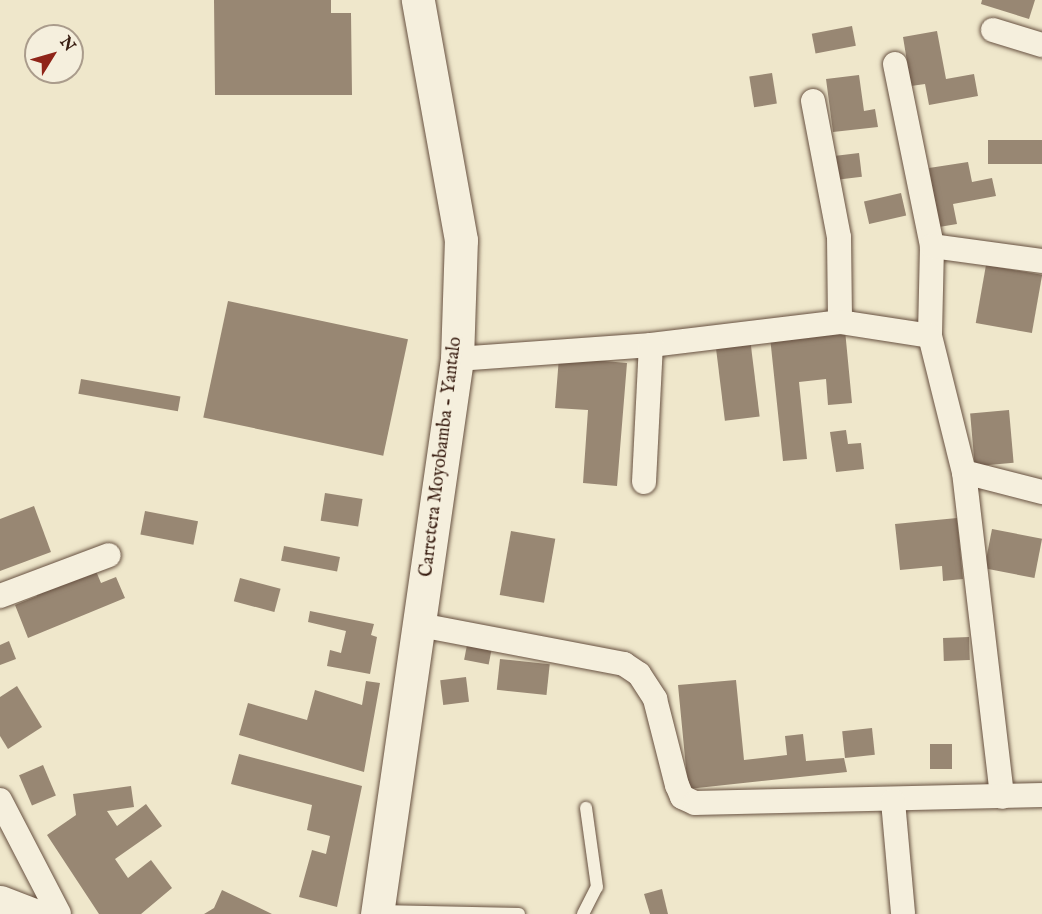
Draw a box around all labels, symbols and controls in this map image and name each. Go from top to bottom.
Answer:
north arrow [24,24,84,84]
text: N [55,33,79,56]
street label: Carretera Moyobamba - Yantalo [417,336,467,578]

